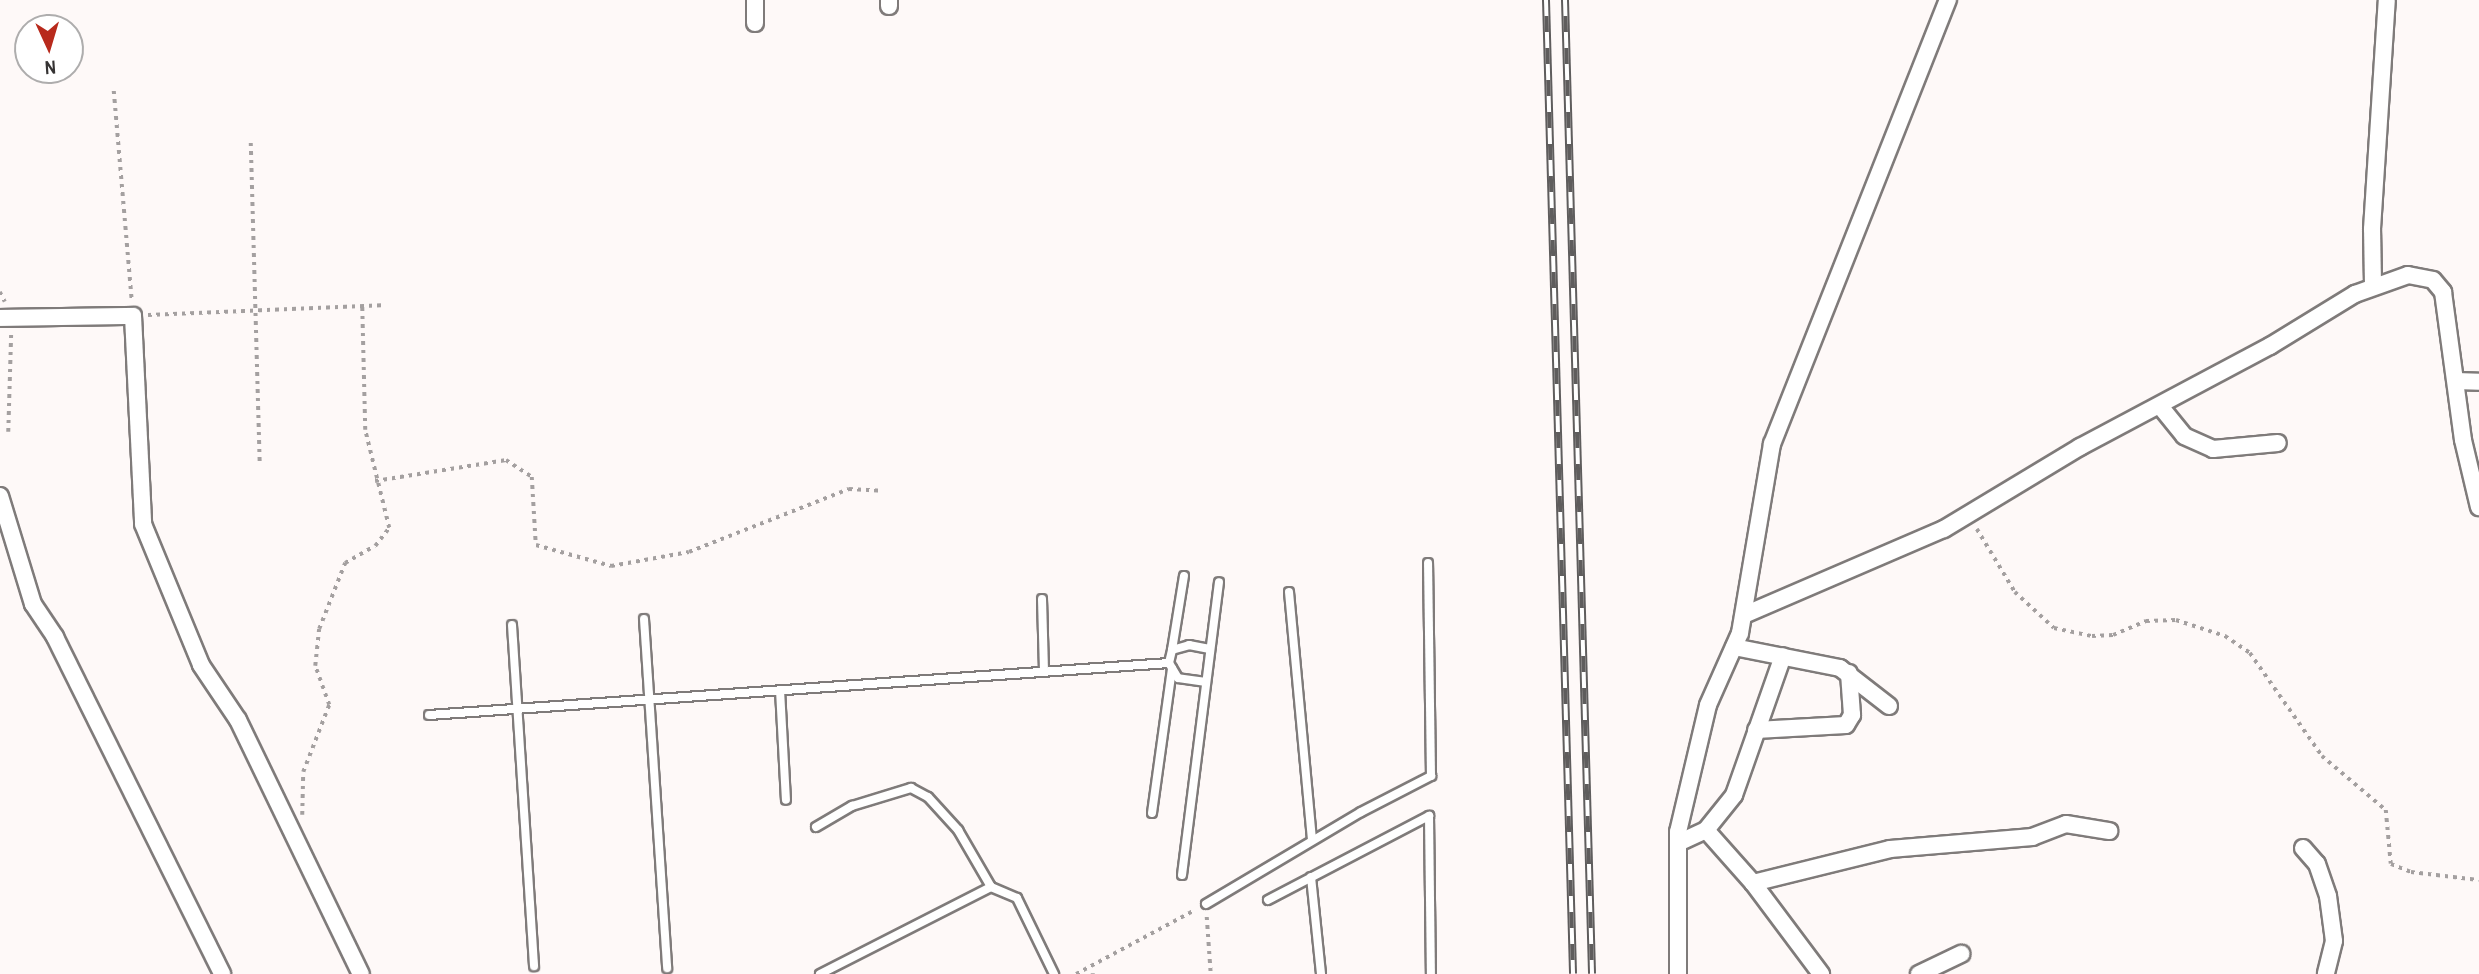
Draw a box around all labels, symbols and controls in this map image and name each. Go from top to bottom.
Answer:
north arrow [14,14,84,84]
text: N [44,55,57,81]

